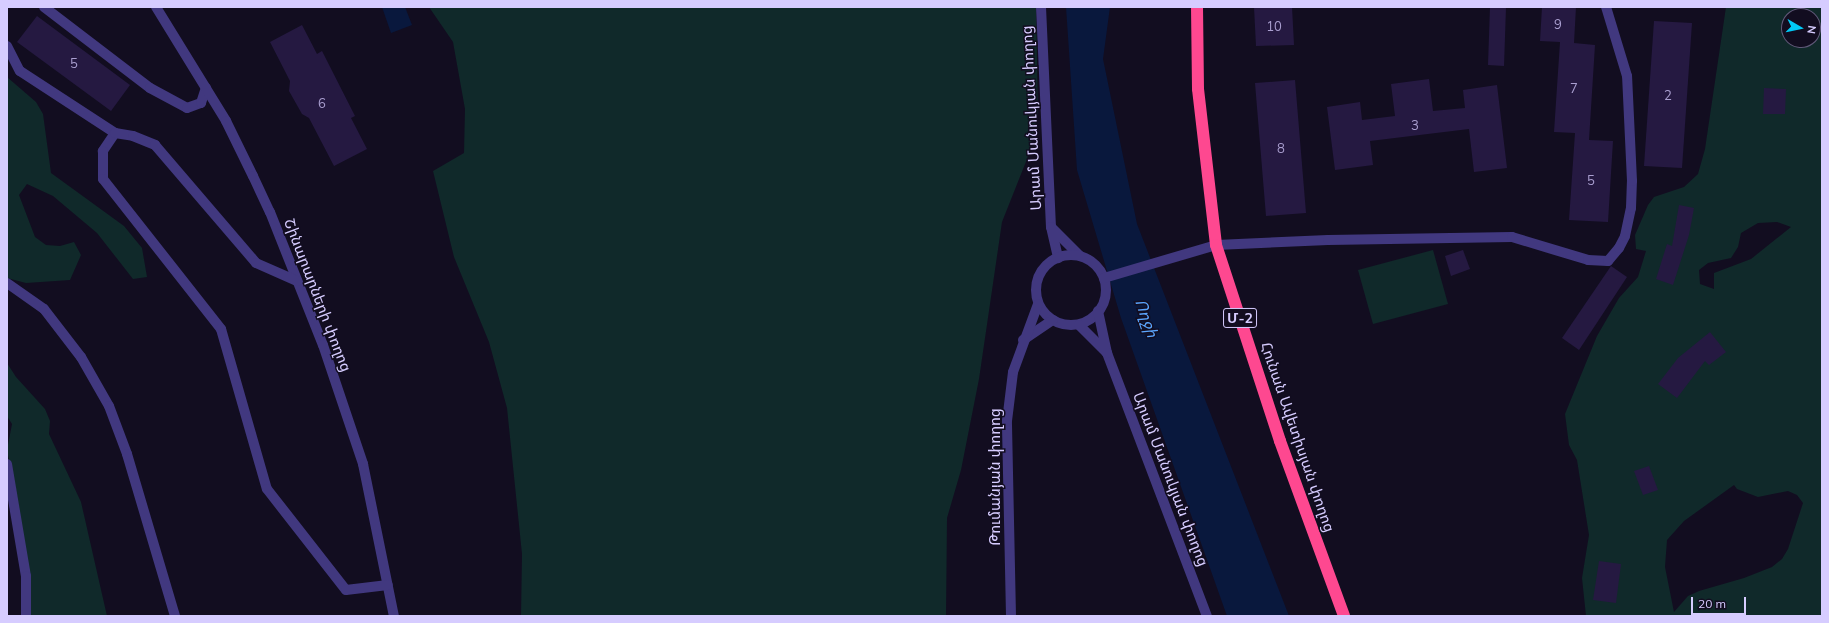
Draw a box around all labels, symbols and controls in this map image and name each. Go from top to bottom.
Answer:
north arrow [1781,8,1821,48]
house number: 9 [1554,16,1562,32]
house number: 10 [1266,18,1282,34]
street label: Արամ Մանուկյան փողոց [1017,25,1045,211]
text: N [1804,25,1819,35]
house number: 5 [70,55,78,71]
house number: 7 [1570,80,1578,96]
house number: 2 [1664,87,1672,103]
house number: 6 [318,95,326,111]
house number: 3 [1411,117,1419,133]
house number: 8 [1277,140,1285,156]
house number: 5 [1587,172,1595,188]
street label: Շինարարների փողոց [280,216,356,374]
water label: Ողջի [1131,296,1163,340]
road number: Մ-2 [1223,306,1257,330]
street label: Հունան Ավետիսյան փողոց [1257,340,1339,534]
street label: Արամ Մանուկյան փողոց [1129,389,1213,569]
street label: Թումանյան փողոց [986,408,1004,546]
scale bar [1693,589,1748,615]
text: 20 m [1698,596,1726,611]

